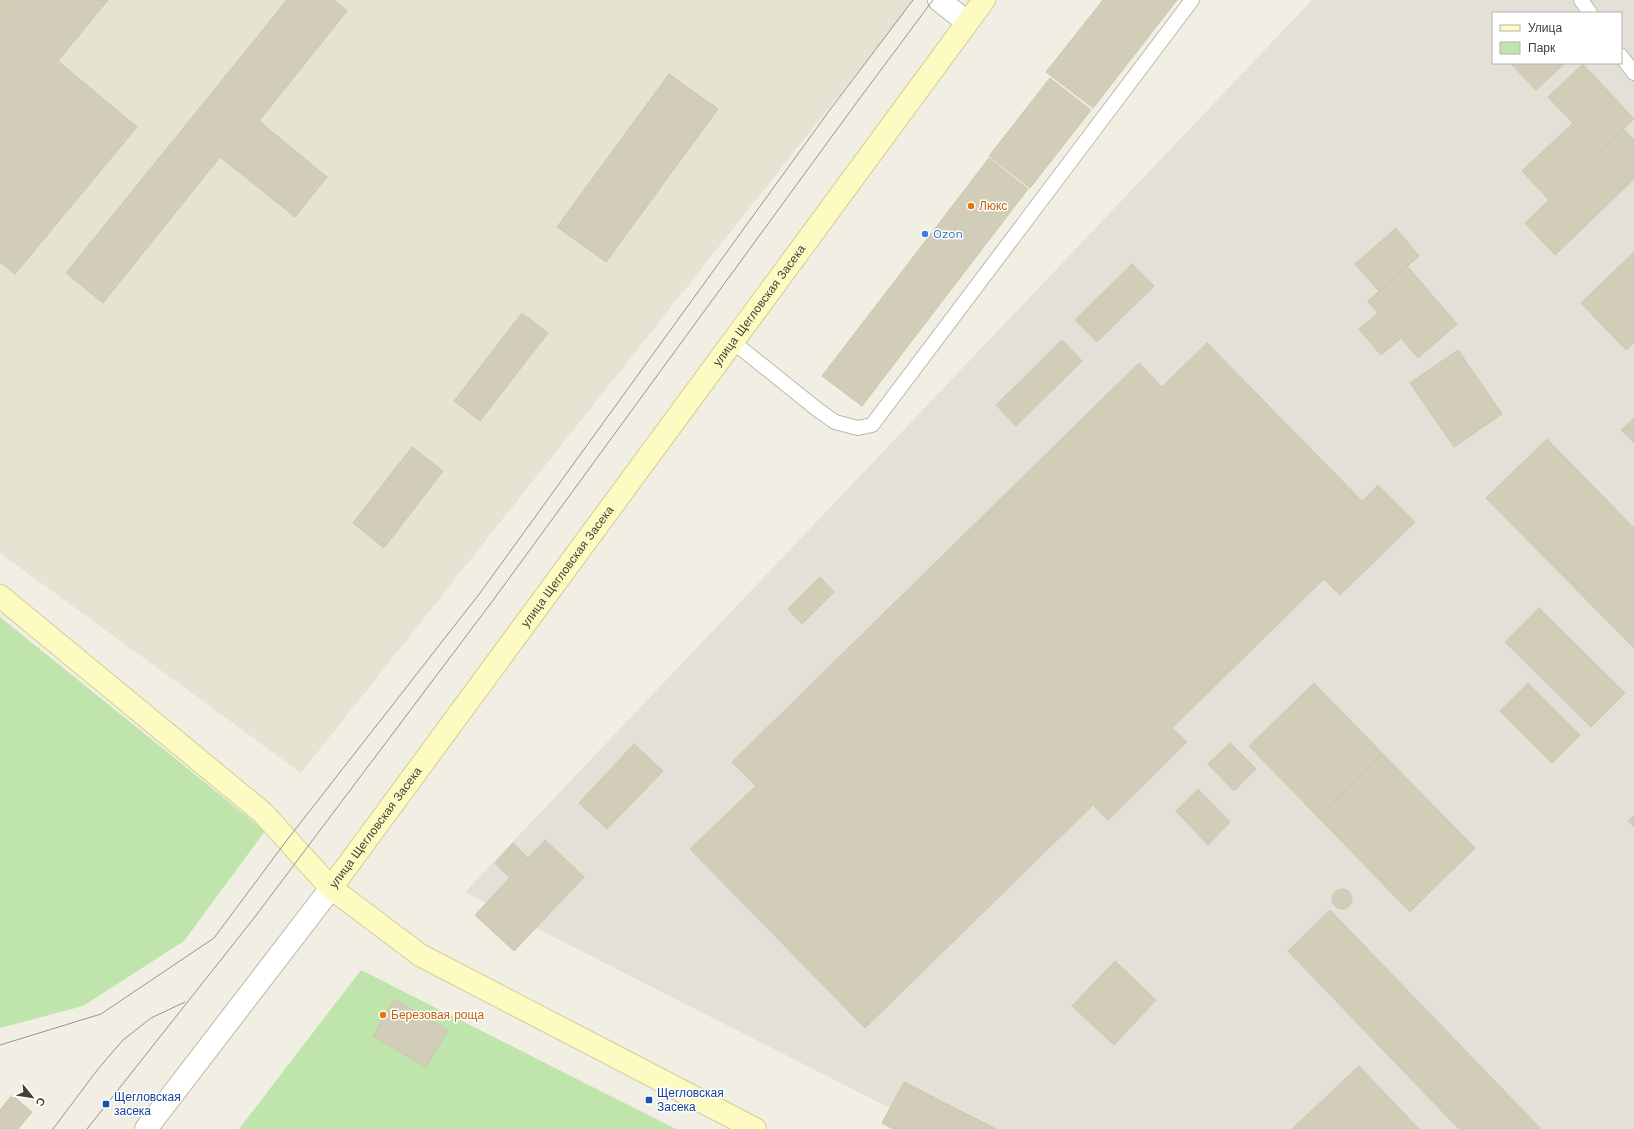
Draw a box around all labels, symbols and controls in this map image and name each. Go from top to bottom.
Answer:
legend [1492,12,1622,64]
text: Улица [1528,21,1562,35]
text: Парк [1528,41,1556,55]
place label: Люкс [979,199,1007,213]
marker: Люкс [966,201,976,211]
place label: Ozon [933,227,963,241]
marker: Ozon [920,229,930,239]
street label: улица Щегловская Засека [710,242,809,369]
street label: улица Щегловская Засека [518,503,617,630]
street label: улица Щегловская Засека [326,764,425,891]
place label: Березовая роща [391,1008,484,1022]
marker: Березовая роща [378,1010,388,1020]
north arrow [12,1077,52,1117]
place label: Щегловская Засека [657,1086,724,1114]
place label: Щегловская засека [114,1090,181,1118]
text: С [33,1095,48,1108]
marker: Щегловская Засека [644,1095,654,1105]
marker: Щегловская засека [101,1099,111,1109]

